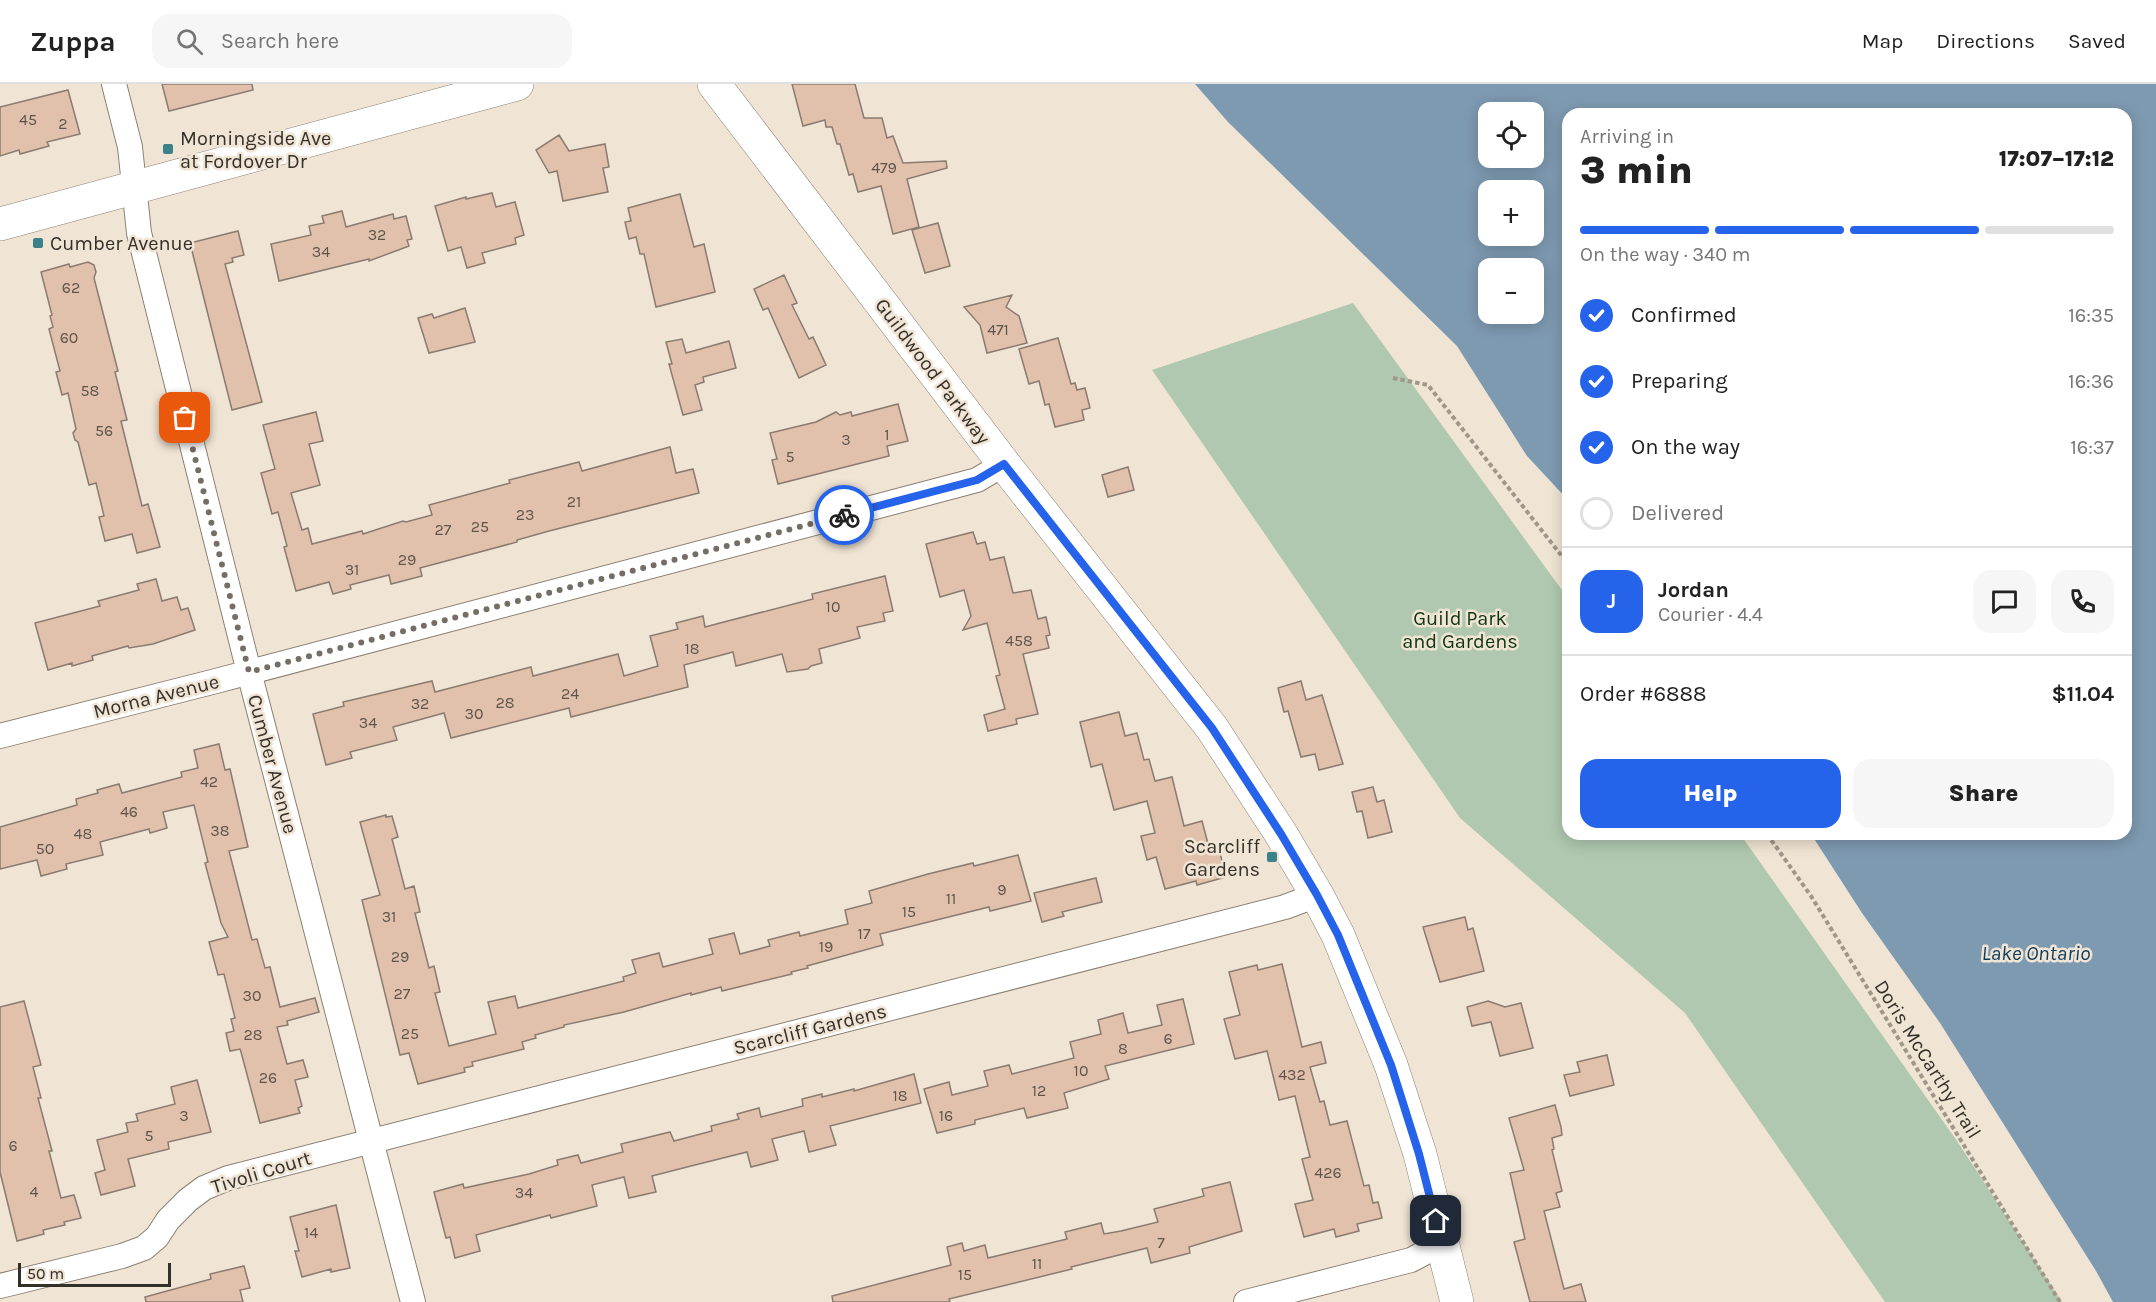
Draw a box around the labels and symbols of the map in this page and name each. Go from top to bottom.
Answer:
house number: 45 [19,110,37,129]
house number: 2 [58,114,68,133]
place label: Morningside Ave at Fordover Dr [180,127,331,173]
marker: Morningside Ave at Fordover Dr [161,142,175,156]
house number: 479 [871,158,897,177]
house number: 32 [368,225,386,244]
place label: Cumber Avenue [50,232,193,255]
marker: Cumber Avenue [31,236,45,250]
house number: 34 [312,242,330,261]
house number: 62 [62,278,80,297]
street label: Guildwood Parkway [870,294,995,449]
house number: 471 [987,320,1009,339]
house number: 60 [60,328,78,347]
house number: 58 [81,381,99,400]
pin [159,392,210,443]
house number: 56 [95,421,113,440]
house number: 1 [884,425,890,444]
house number: 3 [841,430,851,449]
house number: 5 [785,447,795,466]
courier [814,485,874,545]
house number: 21 [567,492,581,511]
house number: 23 [516,505,534,524]
house number: 25 [471,517,489,536]
house number: 27 [435,520,452,539]
house number: 29 [398,550,416,569]
house number: 31 [345,560,359,579]
house number: 10 [826,597,840,616]
park label: Guild Park and Gardens [1402,607,1518,653]
house number: 458 [1005,631,1033,650]
house number: 18 [684,639,700,658]
street label: Morna Avenue [91,670,221,723]
house number: 24 [561,684,579,703]
street label: Cumber Avenue [243,692,302,836]
house number: 28 [495,693,515,712]
house number: 32 [411,694,429,713]
house number: 30 [465,704,483,723]
house number: 34 [359,713,377,732]
house number: 42 [200,772,218,791]
house number: 46 [120,802,138,821]
house number: 38 [210,821,230,840]
house number: 48 [74,824,92,843]
place label: Scarcliff Gardens [1184,835,1260,881]
house number: 50 [36,839,54,858]
marker: Scarcliff Gardens [1265,850,1279,864]
house number: 9 [997,880,1007,899]
house number: 11 [946,889,956,908]
house number: 15 [902,902,916,921]
house number: 31 [382,907,396,926]
house number: 17 [858,924,871,943]
house number: 19 [819,937,833,956]
water label: Lake Ontario [1982,941,2091,965]
house number: 29 [391,947,409,966]
street label: Doris McCarthy Trail [1870,976,1986,1143]
house number: 27 [394,984,411,1003]
house number: 30 [243,986,261,1005]
street label: Scarcliff Gardens [731,999,889,1060]
house number: 25 [401,1024,419,1043]
house number: 28 [243,1025,263,1044]
house number: 6 [1163,1029,1173,1048]
house number: 8 [1118,1039,1128,1058]
house number: 10 [1074,1061,1088,1080]
house number: 432 [1278,1065,1306,1084]
house number: 26 [259,1068,277,1087]
house number: 12 [1032,1081,1046,1100]
house number: 18 [892,1086,908,1105]
house number: 3 [179,1106,189,1125]
house number: 16 [939,1106,953,1125]
house number: 5 [144,1126,154,1145]
house number: 6 [8,1136,18,1155]
street label: Tivoli Court [208,1146,314,1199]
house number: 426 [1314,1163,1342,1182]
house number: 4 [30,1182,39,1201]
house number: 34 [515,1183,533,1202]
pin [1410,1195,1461,1246]
house number: 14 [304,1223,318,1242]
house number: 7 [1157,1233,1165,1252]
house number: 11 [1032,1254,1042,1273]
scale bar [18,1260,171,1288]
house number: 15 [958,1265,972,1284]

